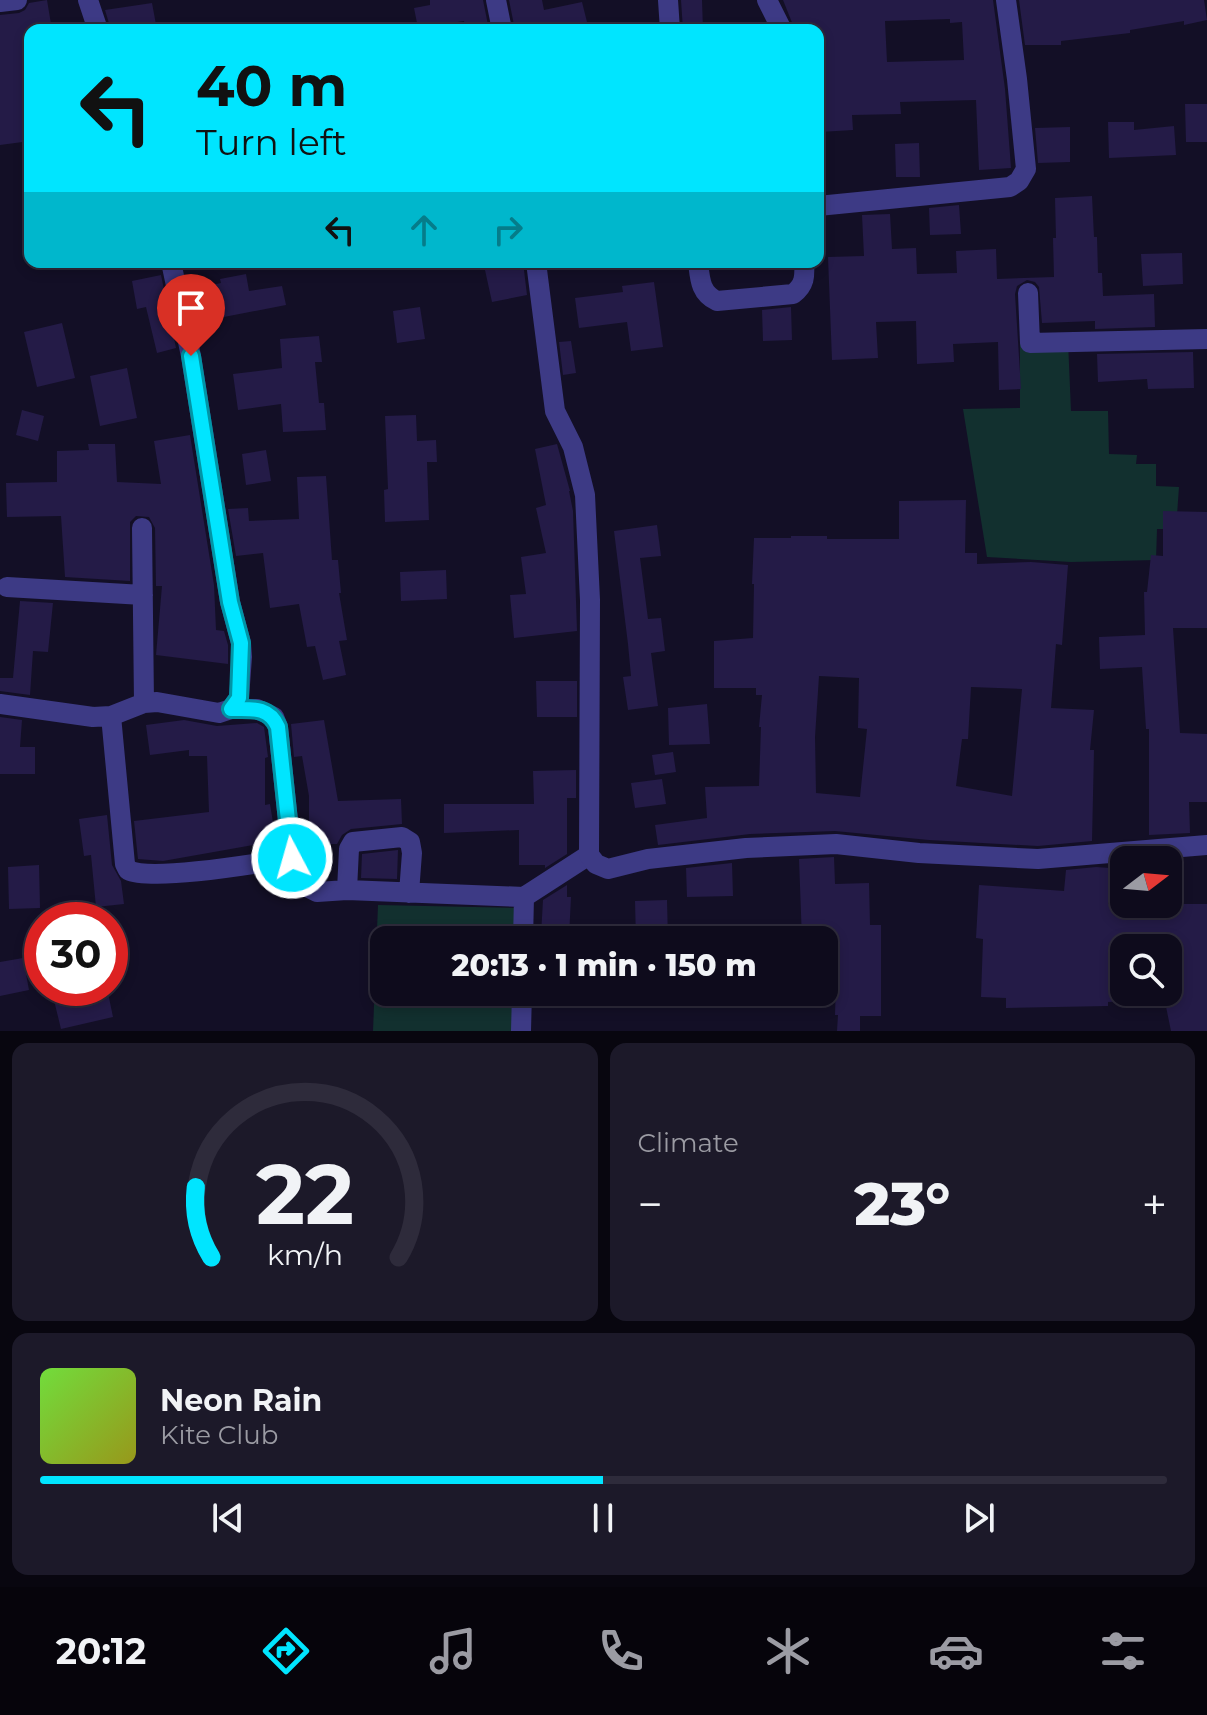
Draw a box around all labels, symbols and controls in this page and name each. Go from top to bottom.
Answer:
text: 40 m [196,52,347,120]
icon: left [64,56,168,160]
text: Turn left [196,120,347,164]
icon: left [318,208,362,252]
icon: ahead [402,208,446,252]
icon: right [486,208,530,252]
pin [157,274,225,356]
icon: arrive [169,286,213,330]
position arrow [250,816,334,900]
north arrow [1110,846,1182,918]
map controls [1110,846,1182,1006]
speed limit sign: 30 [24,902,128,1006]
button: search [1110,934,1182,1006]
text: 20:13 · 1 min · 150 m [451,947,757,984]
text: Climate [638,1127,739,1159]
text: 22 [256,1143,354,1245]
text: 23° [854,1167,950,1240]
text: − [638,1177,663,1231]
text: + [1142,1177,1167,1231]
text: km/h [267,1237,343,1272]
text: Neon Rain [160,1382,322,1419]
text: Kite Club [160,1419,278,1451]
icon: previous [206,1496,250,1540]
icon: pause [581,1496,625,1540]
icon: next [957,1496,1001,1540]
icon: directions [258,1623,314,1679]
icon: music [425,1623,481,1679]
icon: phone [593,1623,649,1679]
icon: climate [760,1623,816,1679]
icon: car [928,1623,984,1679]
icon: filters [1095,1623,1151,1679]
text: 20:12 [56,1629,146,1673]

